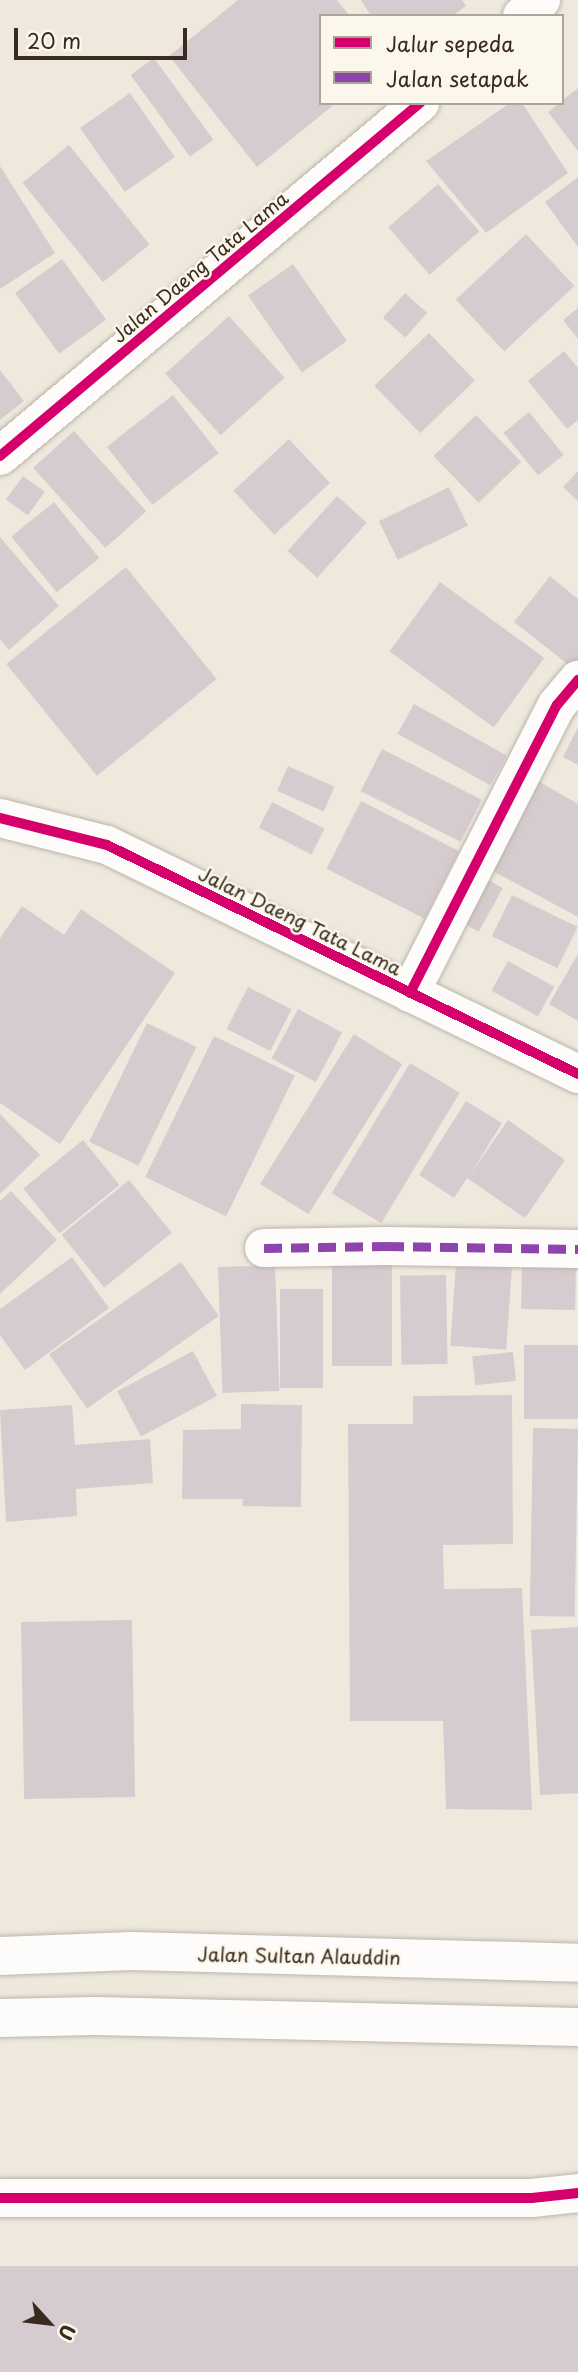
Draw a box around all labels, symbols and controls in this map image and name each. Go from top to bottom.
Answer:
scale bar [18,14,191,58]
legend [319,14,564,105]
text: 20 m [27,24,81,56]
text: Jalur sepeda [386,27,514,59]
text: Jalan setapak [386,62,529,94]
street label: Jalan Daeng Tata Lama [107,187,293,347]
street label: Jalan Daeng Tata Lama [195,862,405,980]
street label: Jalan Sultan Alauddin [197,1943,401,1969]
north arrow [14,2288,84,2358]
text: U [52,2320,83,2345]

